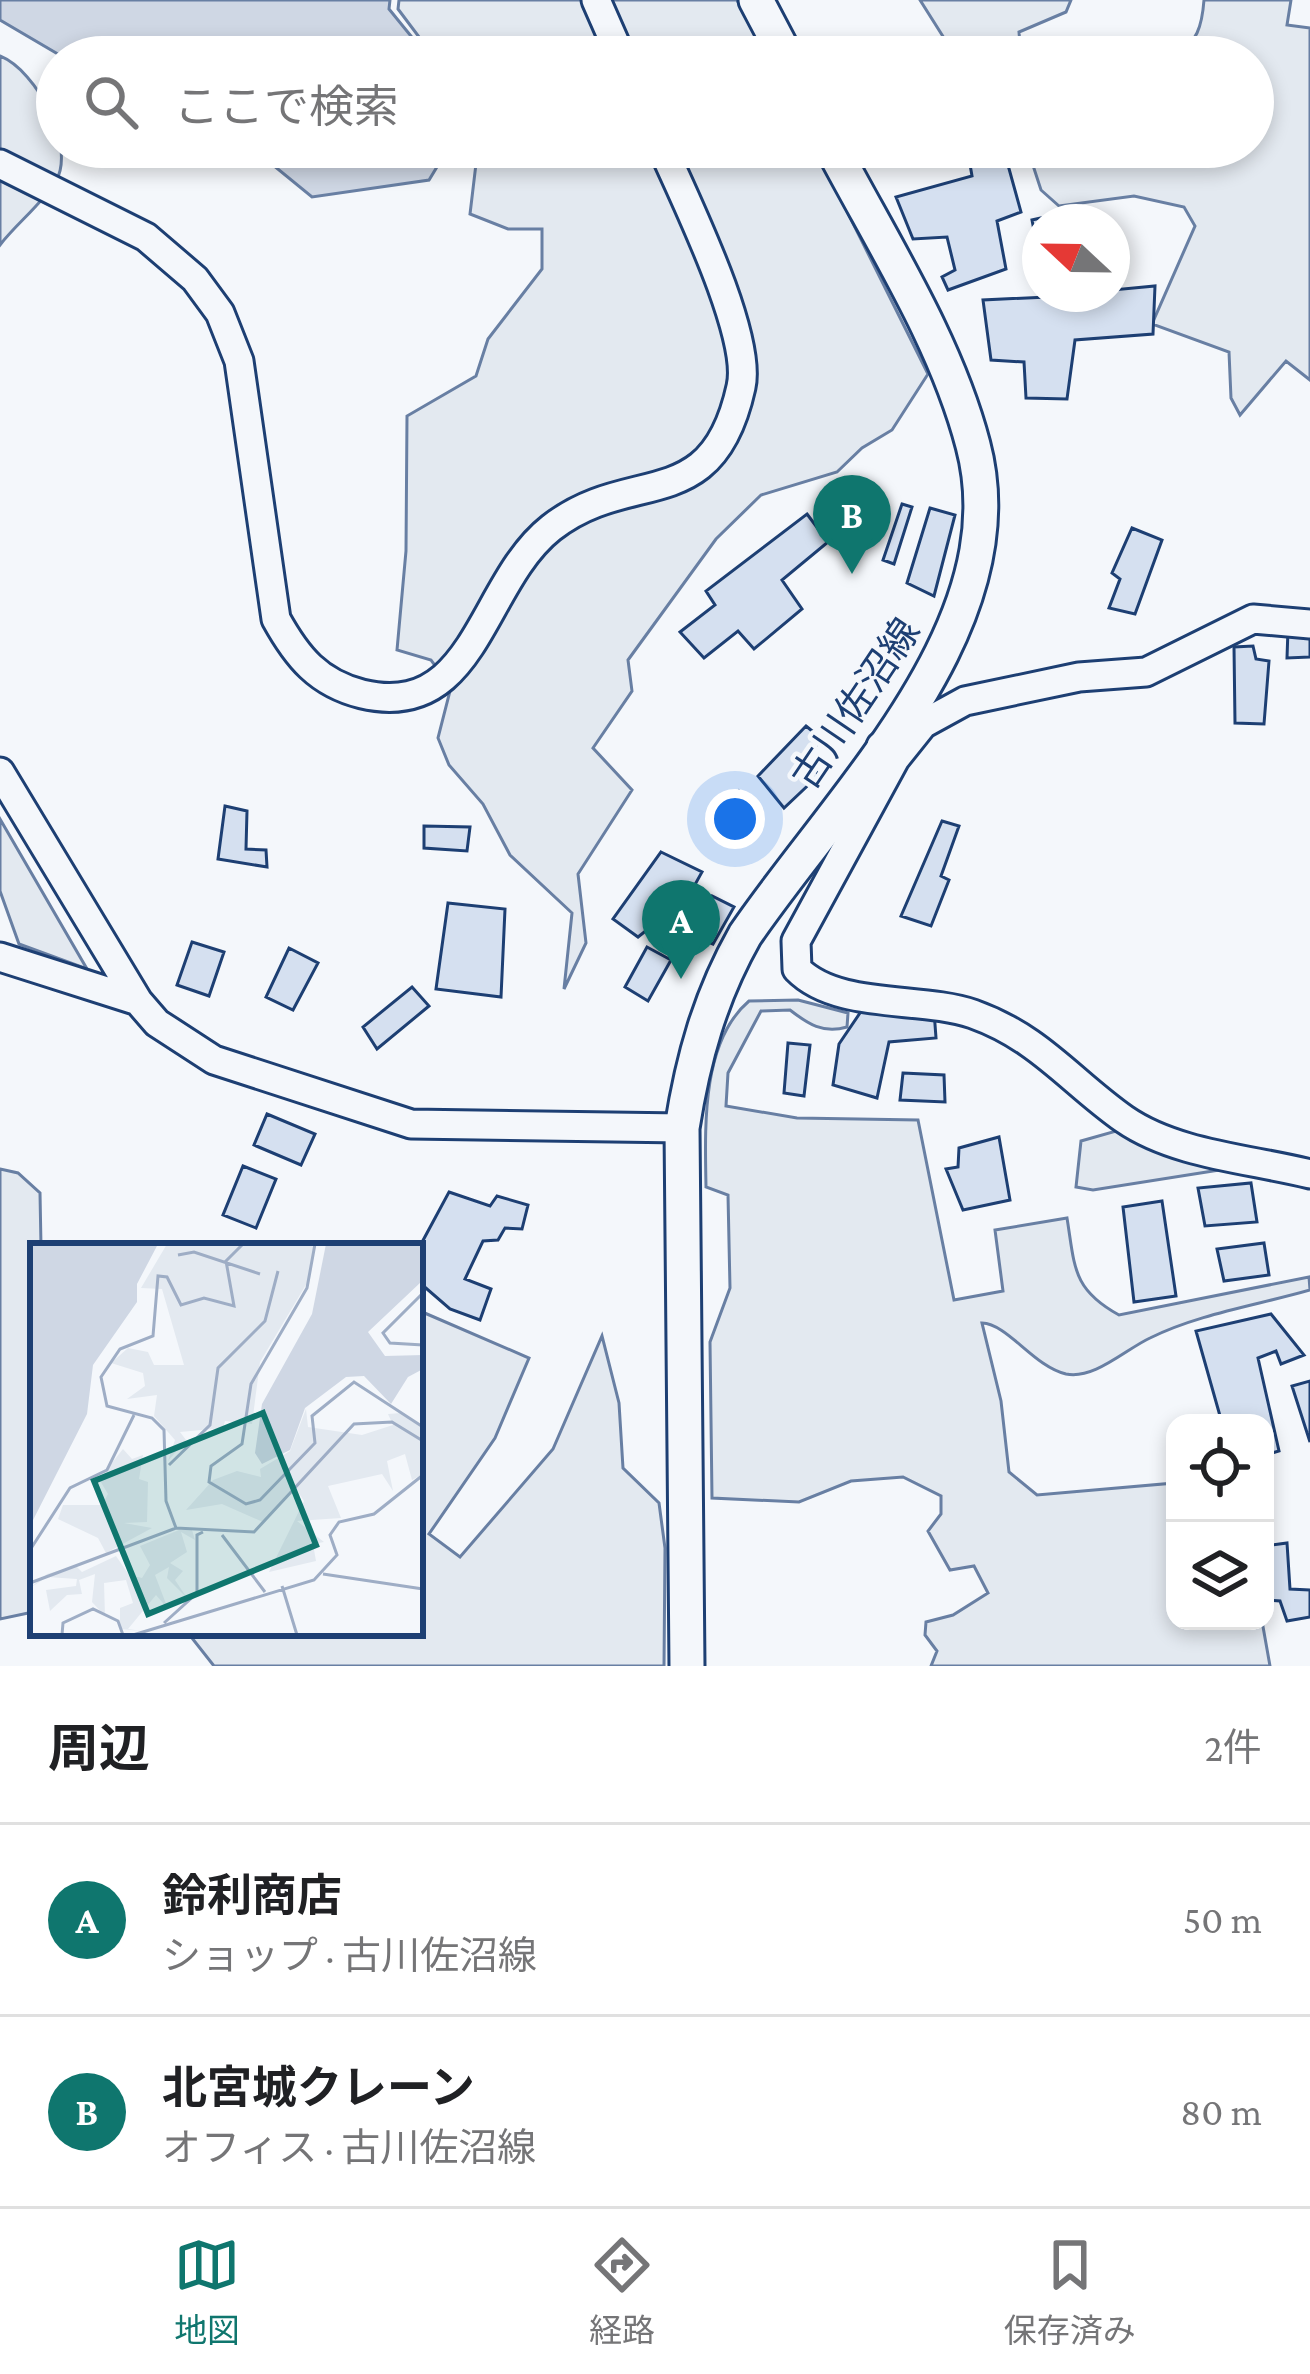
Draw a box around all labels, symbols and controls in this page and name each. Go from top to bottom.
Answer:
search box [36,36,1274,168]
icon: search [78,69,144,135]
text: ここで検索 [174,82,399,132]
north arrow [1022,204,1130,312]
pin: B [813,475,891,574]
street label: 古川佐沼線 [783,610,928,796]
your location [705,789,765,849]
pin: A [642,880,720,979]
inset map [30,1243,423,1636]
map controls [1166,1414,1274,1630]
button: locate [1166,1414,1274,1522]
button: layers [1166,1522,1274,1630]
text: 周辺 [48,1720,150,1777]
text: 2件 [1204,1726,1262,1769]
text: 鈴利商店 [162,1871,342,1921]
text: A [75,1898,99,1941]
text: 50 m [1183,1898,1262,1941]
text: ショップ · 古川佐沼線 [162,1934,537,1977]
text: 北宮城クレーン [162,2063,475,2113]
text: B [76,2090,98,2133]
text: 80 m [1180,2090,1262,2133]
text: オフィス · 古川佐沼線 [162,2126,536,2169]
tab: 地図 [174,2232,240,2352]
tab: 経路 [589,2232,655,2352]
tab: 保存済み [1004,2232,1136,2352]

